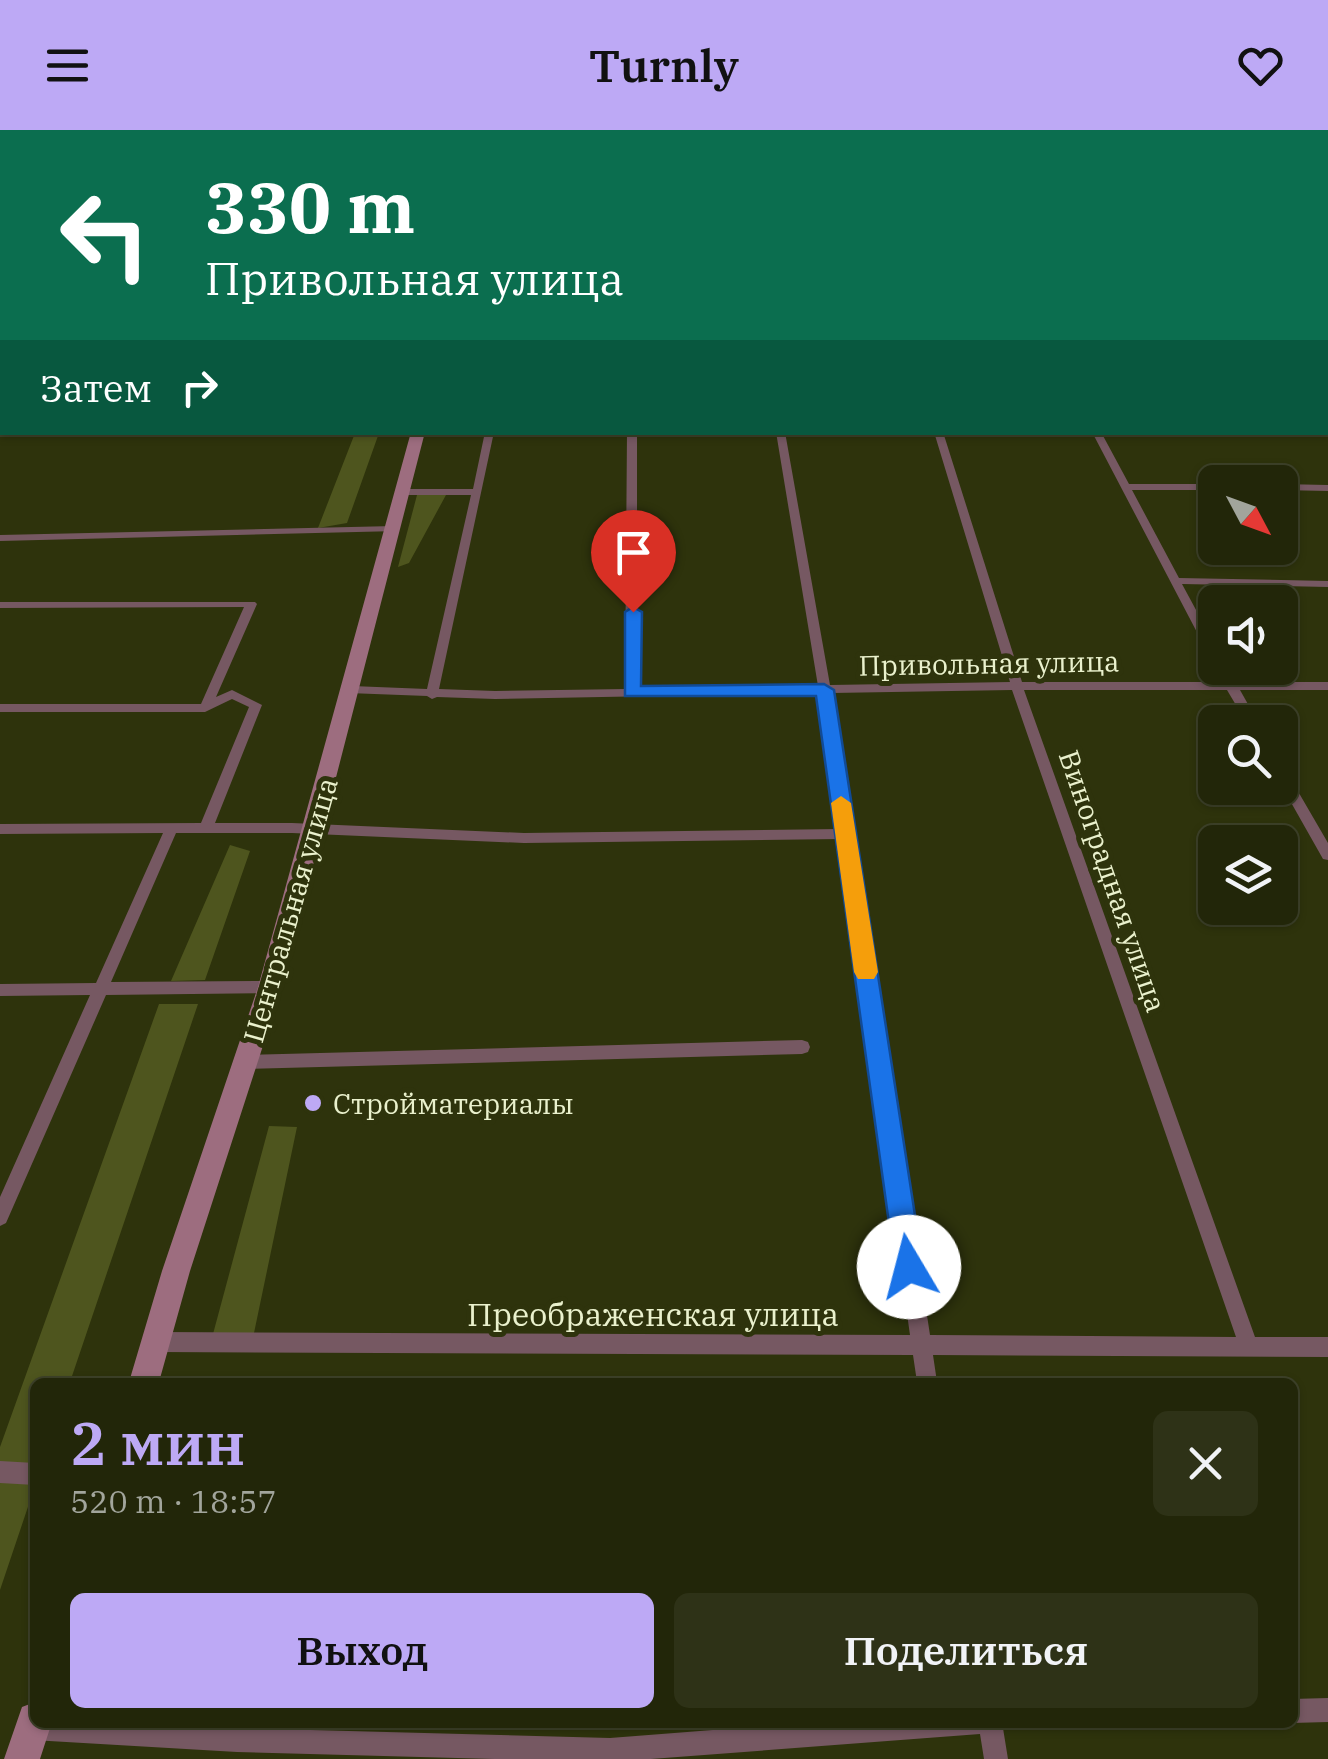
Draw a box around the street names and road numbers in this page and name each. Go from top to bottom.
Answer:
street label: Привольная улица [858,642,1120,684]
street label: Виноградная улица [1051,745,1175,1017]
street label: Центральная улица [234,773,346,1047]
street label: Преображенская улица [467,1293,839,1335]

